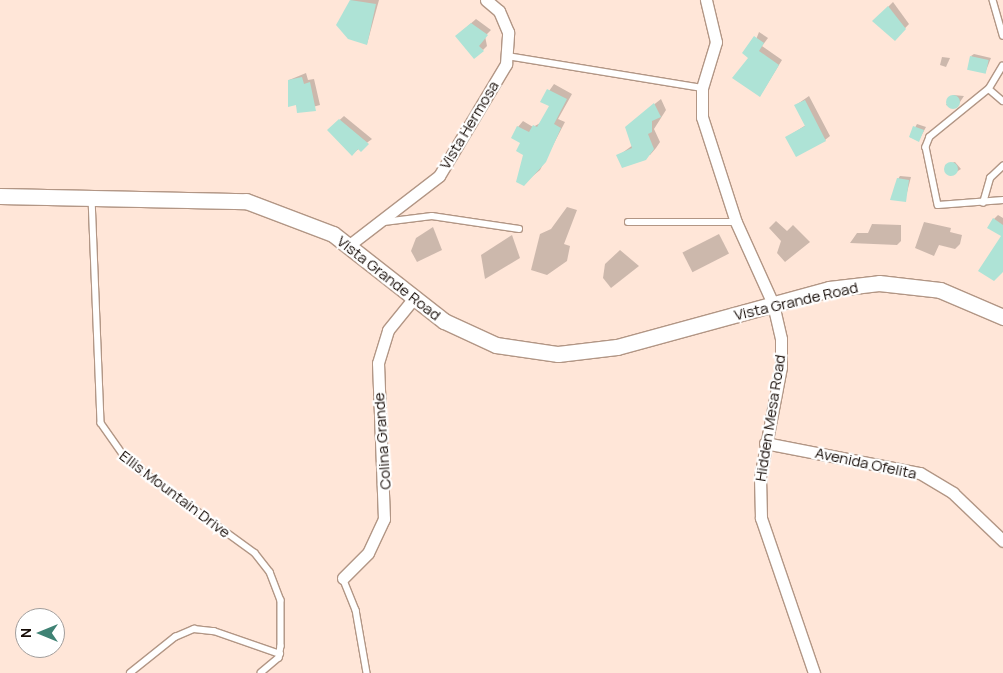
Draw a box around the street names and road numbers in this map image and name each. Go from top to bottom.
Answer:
street label: Vista Hermosa [436,78,502,172]
street label: Vista Grande Road [334,232,444,324]
street label: Vista Grande Road [732,278,860,324]
street label: Hidden Mesa Road [751,353,789,483]
street label: Colina Grande [370,392,394,490]
street label: Avenida Ofelita [814,443,918,483]
street label: Ellis Mountain Drive [116,446,234,542]

